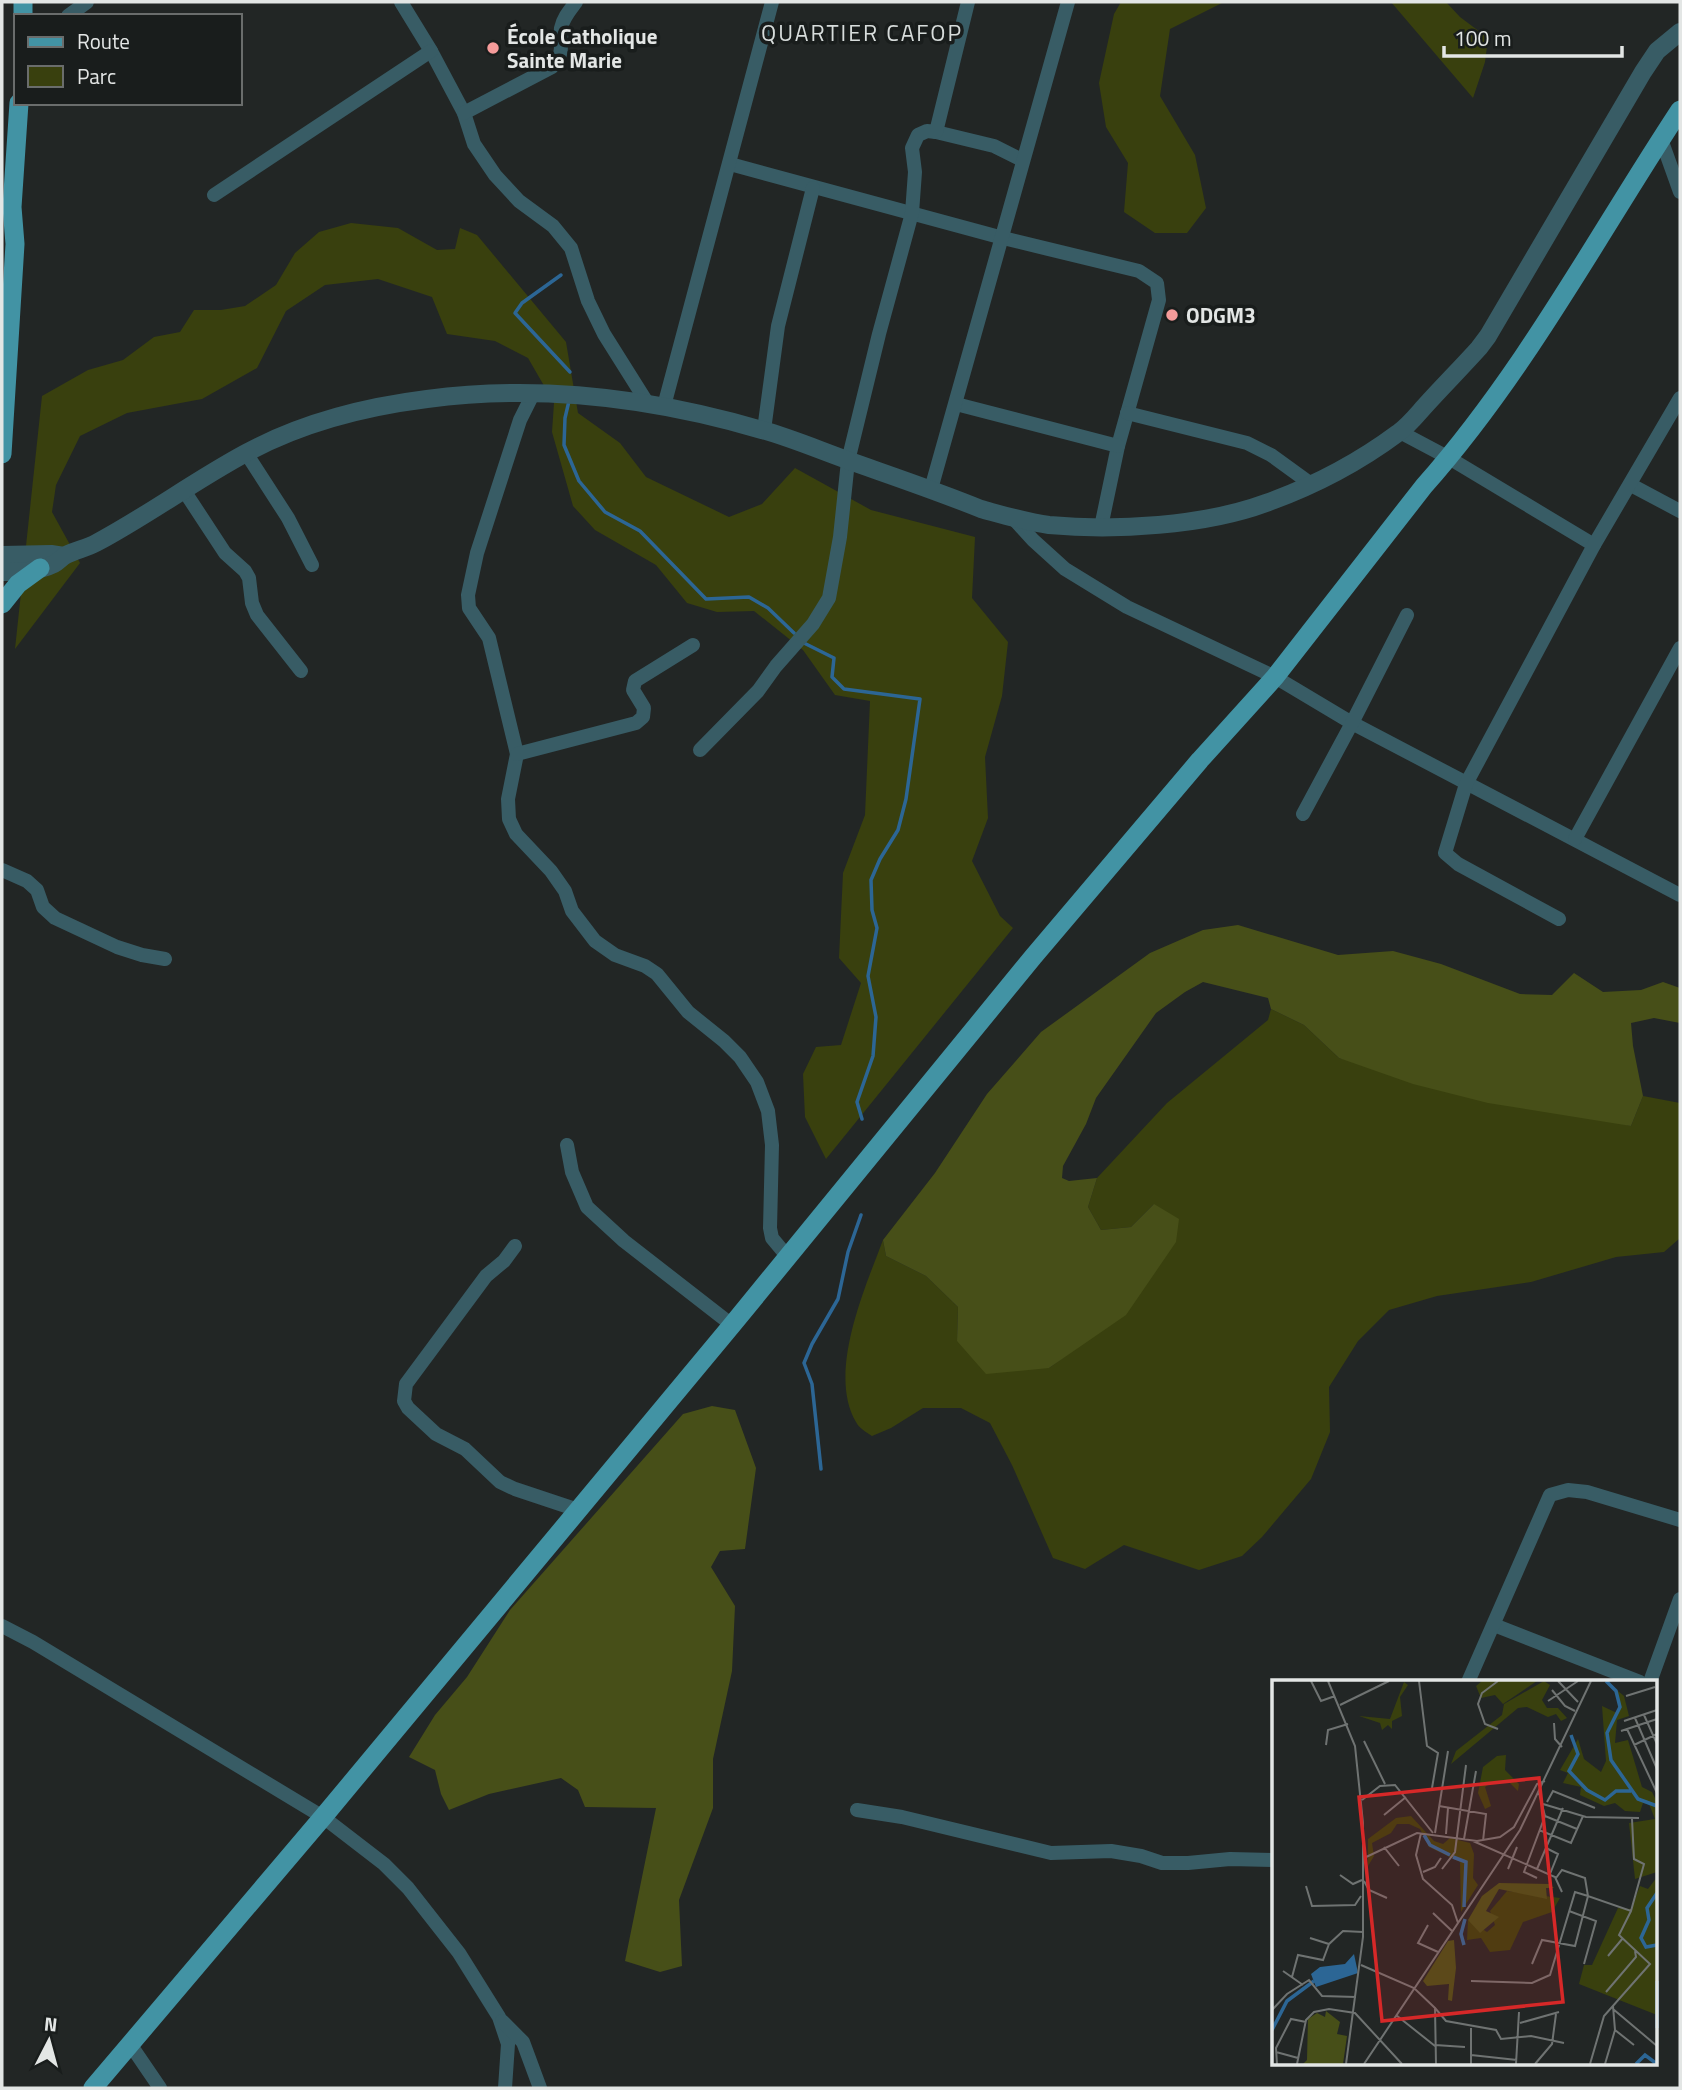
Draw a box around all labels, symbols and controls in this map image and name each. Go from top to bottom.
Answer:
legend [14,14,242,105]
scale bar [1444,14,1622,58]
district label: QUARTIER CAFOP [761,15,963,50]
place label: École Catholique Sainte Marie [507,20,657,76]
text: 100 m [1454,22,1511,54]
text: Route [77,25,130,57]
marker: École Catholique Sainte Marie [485,40,501,56]
text: Parc [77,60,116,92]
place label: ODGM3 [1186,299,1256,331]
marker: ODGM3 [1164,307,1180,323]
inset map [1272,1680,1658,2066]
north arrow [14,2006,84,2076]
text: N [43,2008,59,2039]

